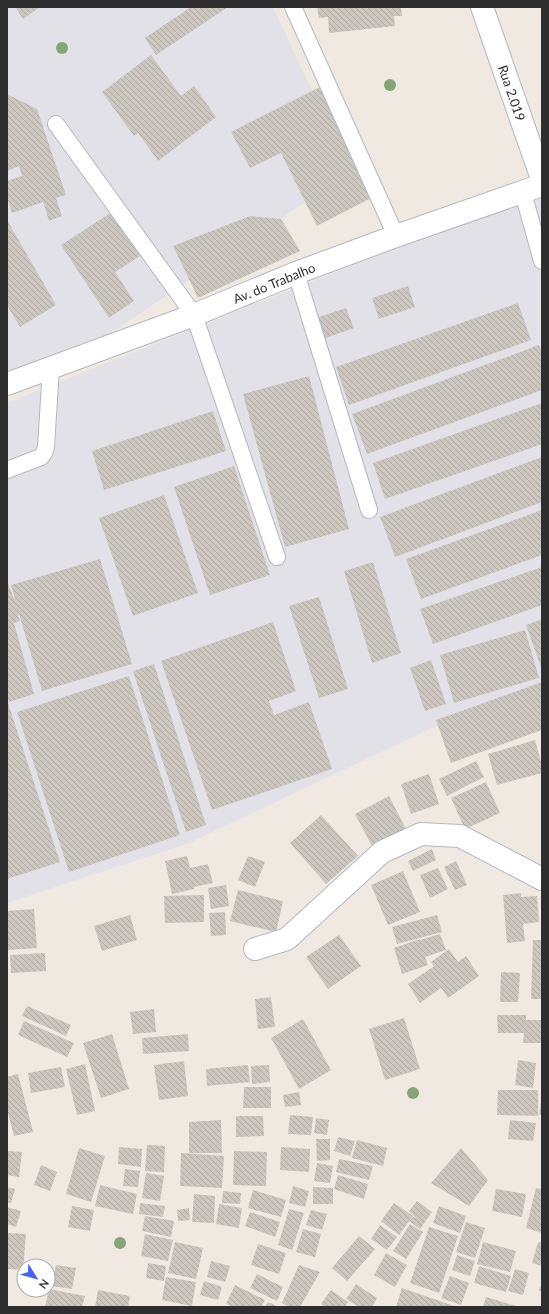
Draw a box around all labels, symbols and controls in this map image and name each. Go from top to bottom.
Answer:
street label: Rua 2.019 [495,63,529,123]
street label: Av. do Trabalho [231,259,317,307]
north arrow [16,1258,56,1298]
text: N [37,1277,52,1292]

